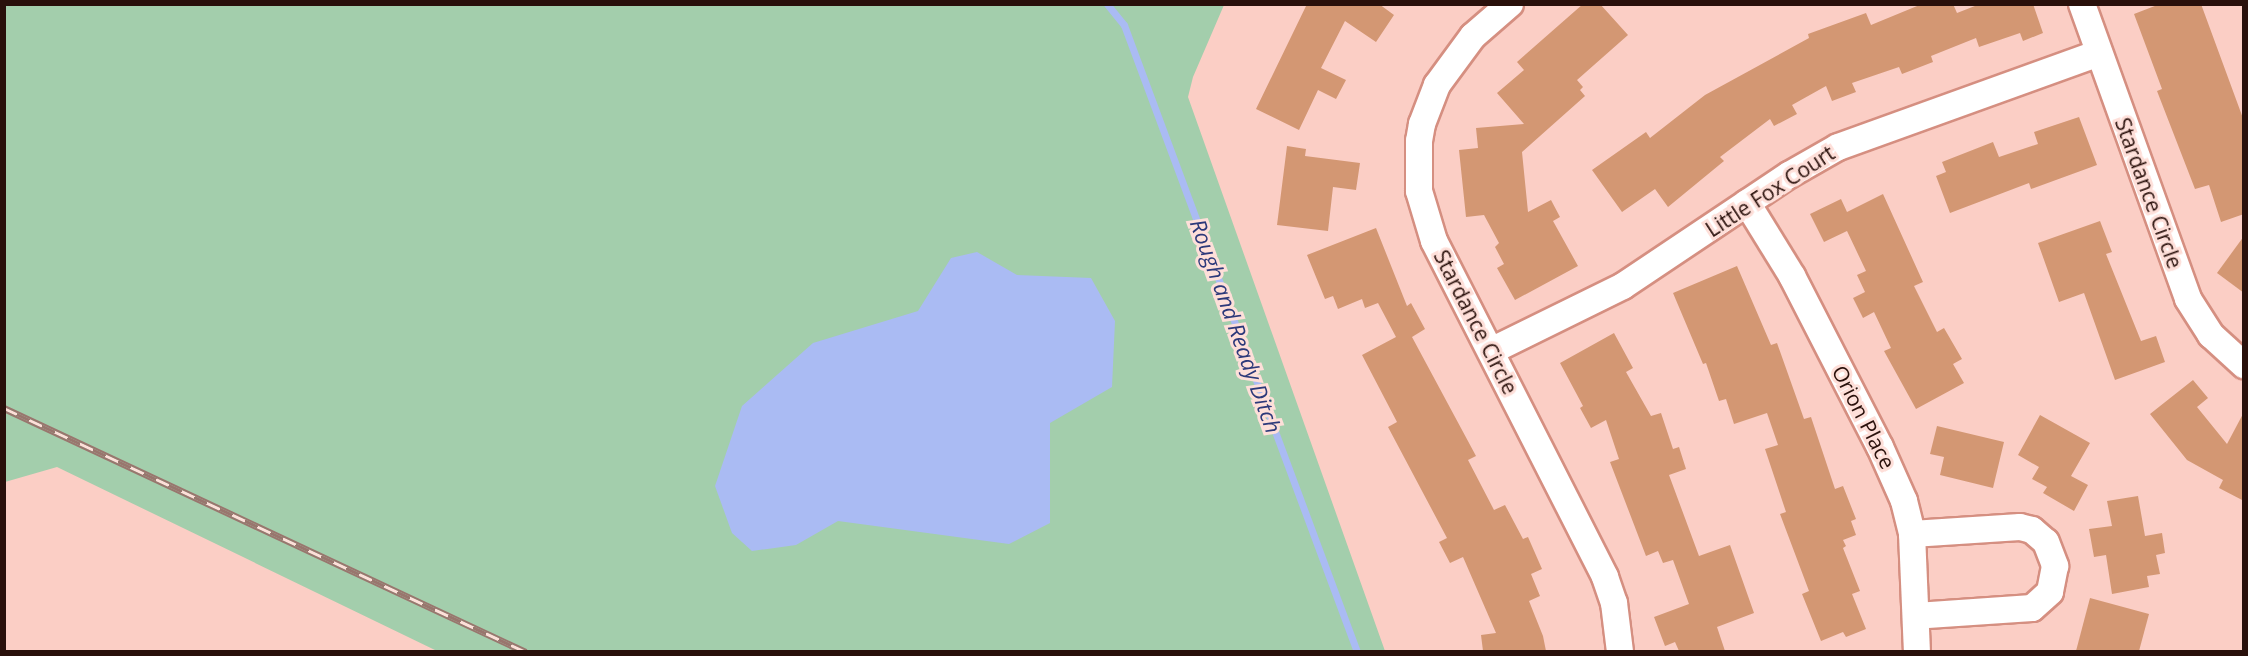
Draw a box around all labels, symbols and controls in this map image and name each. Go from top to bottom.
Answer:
street label: Stardance Circle [2110,114,2188,272]
street label: Little Fox Court [1701,140,1839,242]
water label: Rough and Ready Ditch [1185,215,1287,437]
street label: Stardance Circle [1429,246,1523,398]
street label: Orion Place [1827,361,1901,473]

